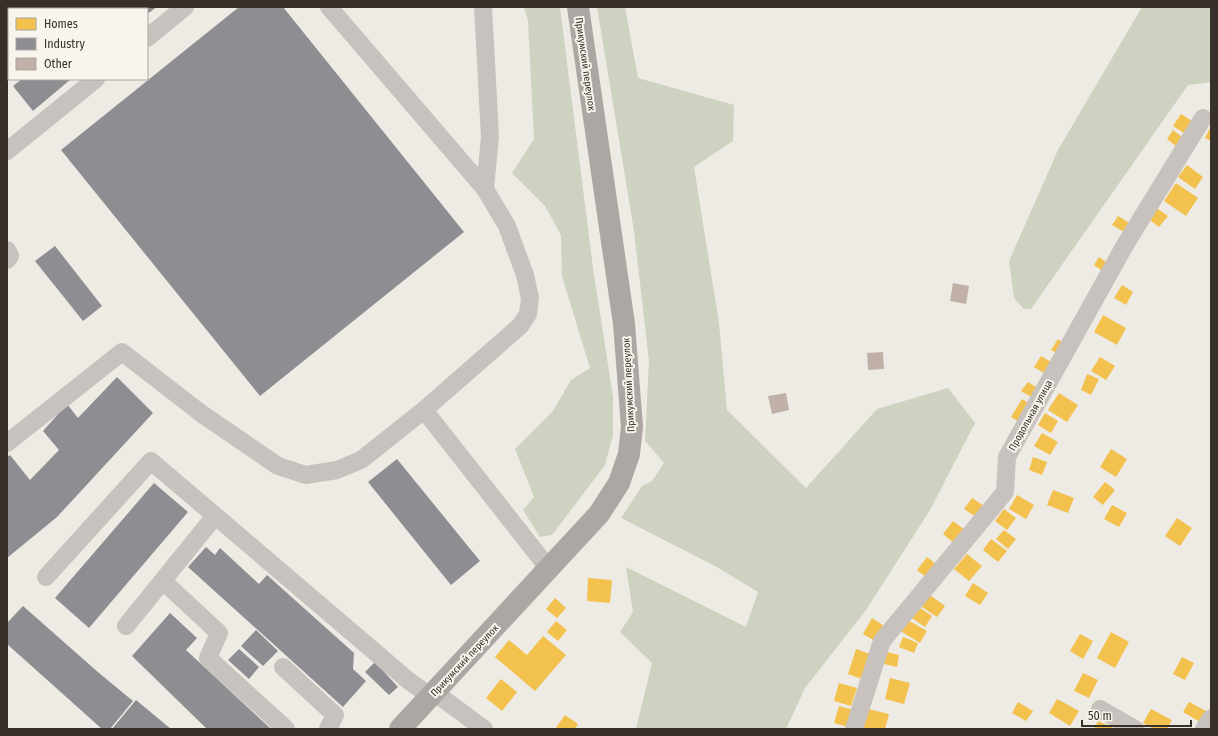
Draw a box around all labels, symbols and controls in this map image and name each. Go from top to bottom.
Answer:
legend [8,8,148,80]
text: Homes [44,17,78,31]
street label: Прикумский переулок [573,17,598,112]
text: Industry [44,37,85,51]
text: Other [44,57,73,71]
street label: Прикумский переулок [621,337,637,432]
street label: Продольная улица [1006,378,1055,453]
street label: Прикумский переулок [428,622,501,699]
scale bar [1082,702,1191,728]
text: 50 m [1088,709,1112,723]

